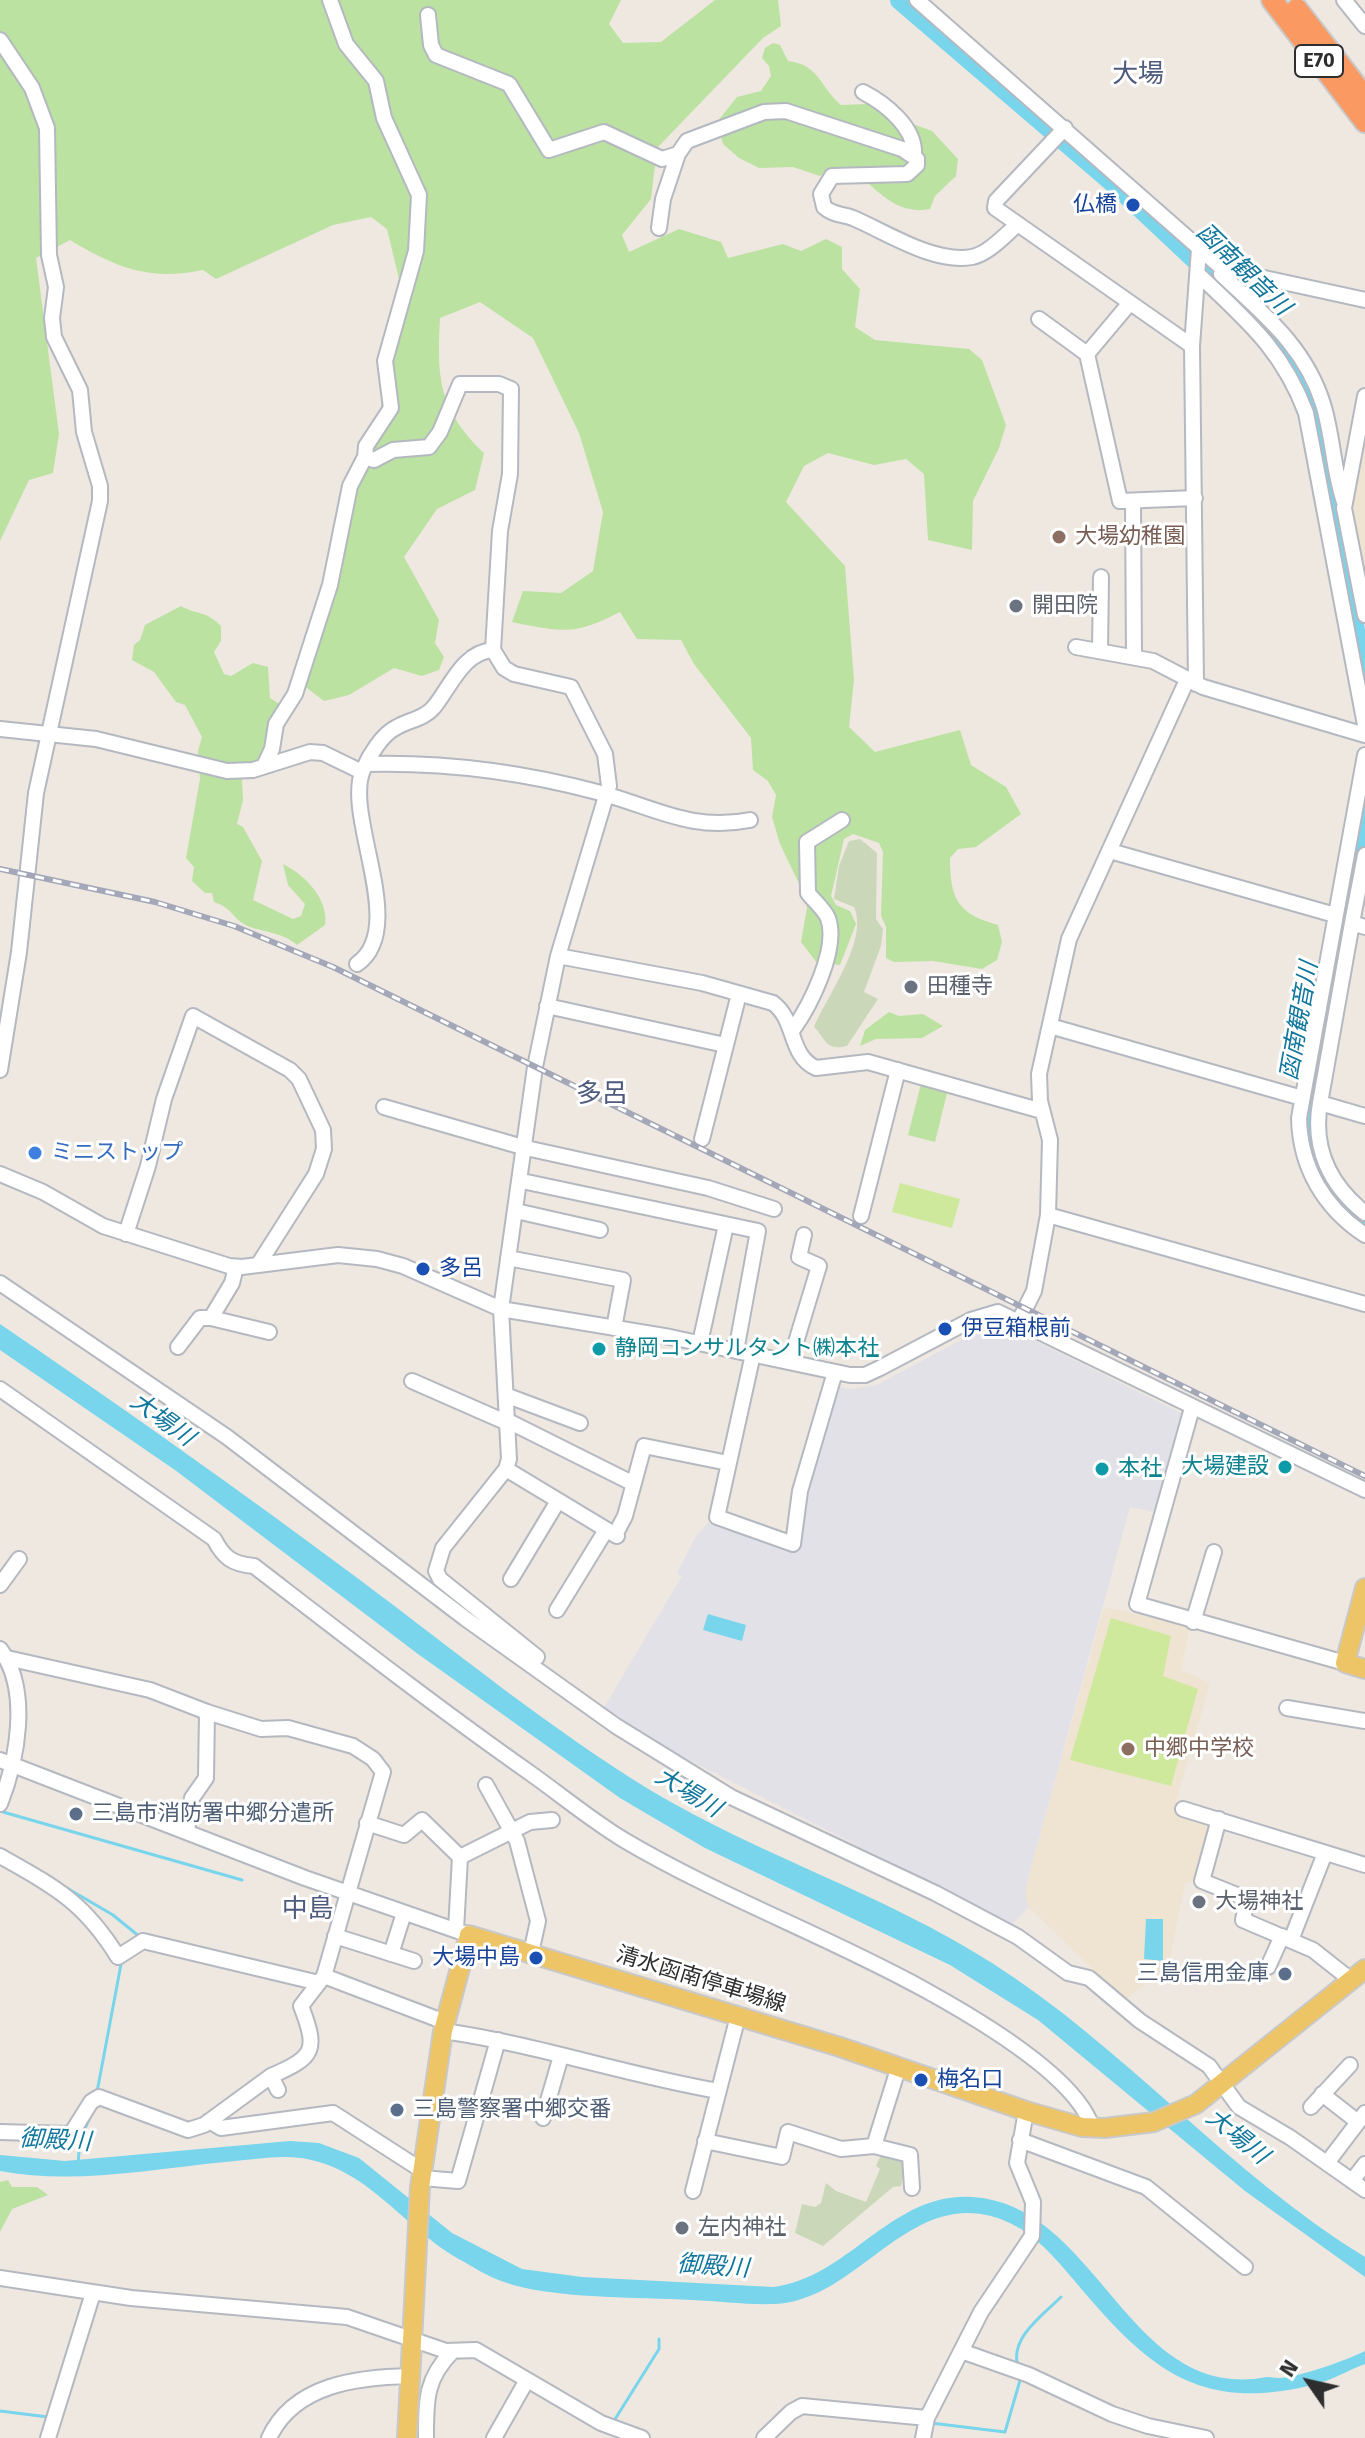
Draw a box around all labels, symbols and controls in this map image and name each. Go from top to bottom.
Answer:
road number: E70 [1295,45,1343,77]
district label: 大場 [1112,59,1164,91]
place label: 仏橋 [1073,192,1117,218]
marker: 仏橋 [1124,196,1142,214]
water label: 函南観音川 [1190,218,1296,322]
place label: 大場幼稚園 [1075,524,1185,550]
marker: 大場幼稚園 [1050,528,1068,546]
place label: 開田院 [1032,593,1098,619]
marker: 開田院 [1007,597,1025,615]
water label: 函南観音川 [1275,959,1325,1083]
place label: 田種寺 [927,974,993,1000]
marker: 田種寺 [902,978,920,996]
district label: 多呂 [576,1079,628,1111]
place label: ミニストップ [51,1140,183,1166]
marker: ミニストップ [26,1144,44,1162]
place label: 多呂 [439,1256,483,1282]
marker: 多呂 [414,1260,432,1278]
place label: 伊豆箱根前 [961,1316,1071,1342]
marker: 伊豆箱根前 [936,1320,954,1338]
place label: 静岡コンサルタント㈱本社 [615,1336,879,1362]
marker: 静岡コンサルタント㈱本社 [590,1340,608,1358]
water label: 大場川 [124,1387,200,1453]
place label: 大場建設 [1181,1454,1269,1480]
place label: 本社 [1118,1456,1162,1482]
marker: 大場建設 [1276,1458,1294,1476]
marker: 本社 [1093,1460,1111,1478]
place label: 中郷中学校 [1144,1736,1254,1762]
marker: 中郷中学校 [1119,1740,1137,1758]
water label: 大場川 [650,1762,726,1824]
place label: 三島市消防署中郷分遣所 [92,1801,334,1827]
marker: 三島市消防署中郷分遣所 [67,1805,85,1823]
place label: 大場神社 [1215,1889,1303,1915]
marker: 大場神社 [1190,1893,1208,1911]
district label: 中島 [282,1894,334,1926]
street label: 清水函南停車場線 [613,1942,789,2018]
place label: 大場中島 [432,1945,520,1971]
marker: 大場中島 [527,1949,545,1967]
place label: 三島信用金庫 [1137,1961,1269,1987]
marker: 三島信用金庫 [1276,1965,1294,1983]
place label: 梅名口 [937,2067,1003,2093]
marker: 梅名口 [912,2071,930,2089]
place label: 三島警察署中郷交番 [413,2097,611,2123]
marker: 三島警察署中郷交番 [388,2101,406,2119]
water label: 大場川 [1200,2103,1274,2171]
water label: 御殿川 [18,2125,92,2157]
place label: 左内神社 [698,2215,786,2241]
marker: 左内神社 [673,2219,691,2237]
water label: 御殿川 [676,2250,750,2284]
north arrow [1269,2342,1349,2422]
text: N [1273,2355,1304,2382]

